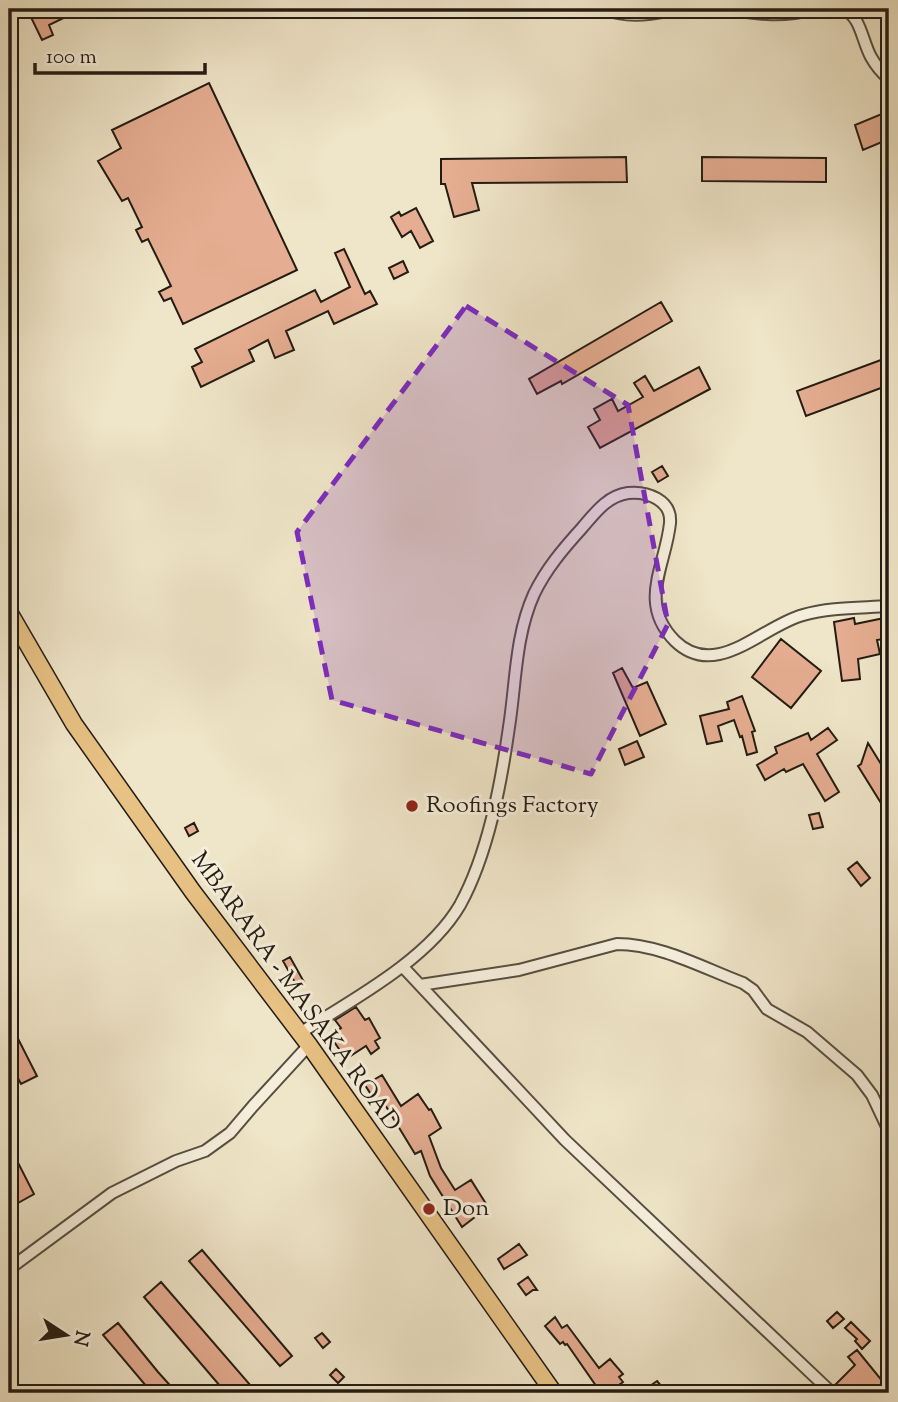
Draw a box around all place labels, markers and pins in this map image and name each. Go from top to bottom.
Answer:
place label: Roofings Factory [426,789,599,823]
marker: Roofings Factory [404,798,420,814]
place label: Don [443,1192,489,1226]
marker: Don [421,1201,437,1217]

